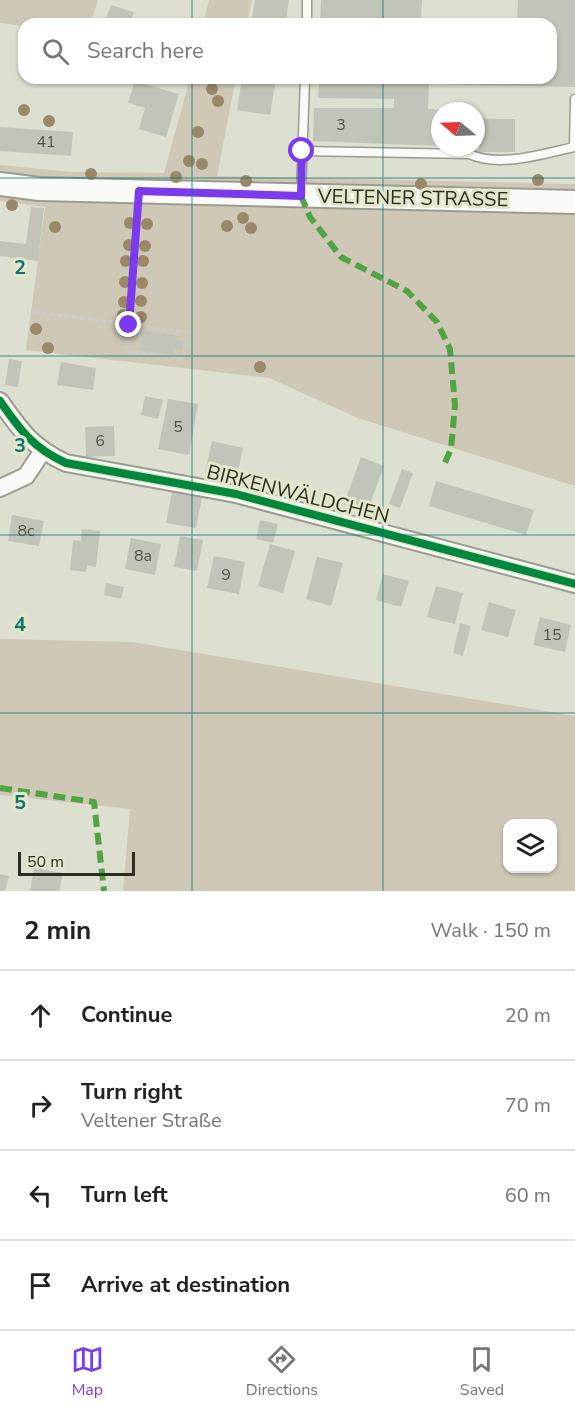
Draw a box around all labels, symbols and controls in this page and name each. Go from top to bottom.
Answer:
search box [18,18,557,84]
icon: search [39,35,72,68]
text: Search here [87,36,204,66]
north arrow [431,102,485,156]
house number: 3 [336,114,346,136]
house number: 41 [36,131,56,153]
route start [288,137,314,163]
street label: VELTENER STRASSE [317,183,508,213]
text: 2 [14,254,26,281]
route end [115,311,141,337]
house number: 5 [173,416,183,438]
house number: 6 [95,430,105,452]
text: 3 [14,432,26,459]
street label: BIRKENWÄLDCHEN [204,458,392,530]
house number: 8c [17,520,35,542]
house number: 8a [134,545,152,567]
house number: 9 [221,564,231,586]
text: 4 [14,611,26,638]
house number: 15 [542,624,562,646]
text: 5 [14,789,26,816]
map controls [503,819,557,873]
button: layers [503,819,557,873]
scale bar [18,849,135,876]
text: 50 m [27,851,64,873]
text: 2 min [24,913,91,948]
text: Walk · 150 m [431,917,551,944]
icon: ahead [24,999,57,1032]
text: Continue [81,1000,172,1030]
text: 20 m [505,1002,551,1029]
text: Turn right [81,1077,182,1107]
icon: right [24,1089,57,1122]
text: 70 m [505,1092,551,1119]
text: Veltener Straße [81,1107,222,1134]
icon: left [24,1179,57,1212]
text: Turn left [81,1180,168,1210]
text: 60 m [505,1182,551,1209]
icon: arrive [24,1269,57,1302]
text: Arrive at destination [81,1270,290,1300]
tab: Map [71,1343,104,1401]
tab: Directions [246,1343,318,1401]
tab: Saved [460,1343,504,1401]

